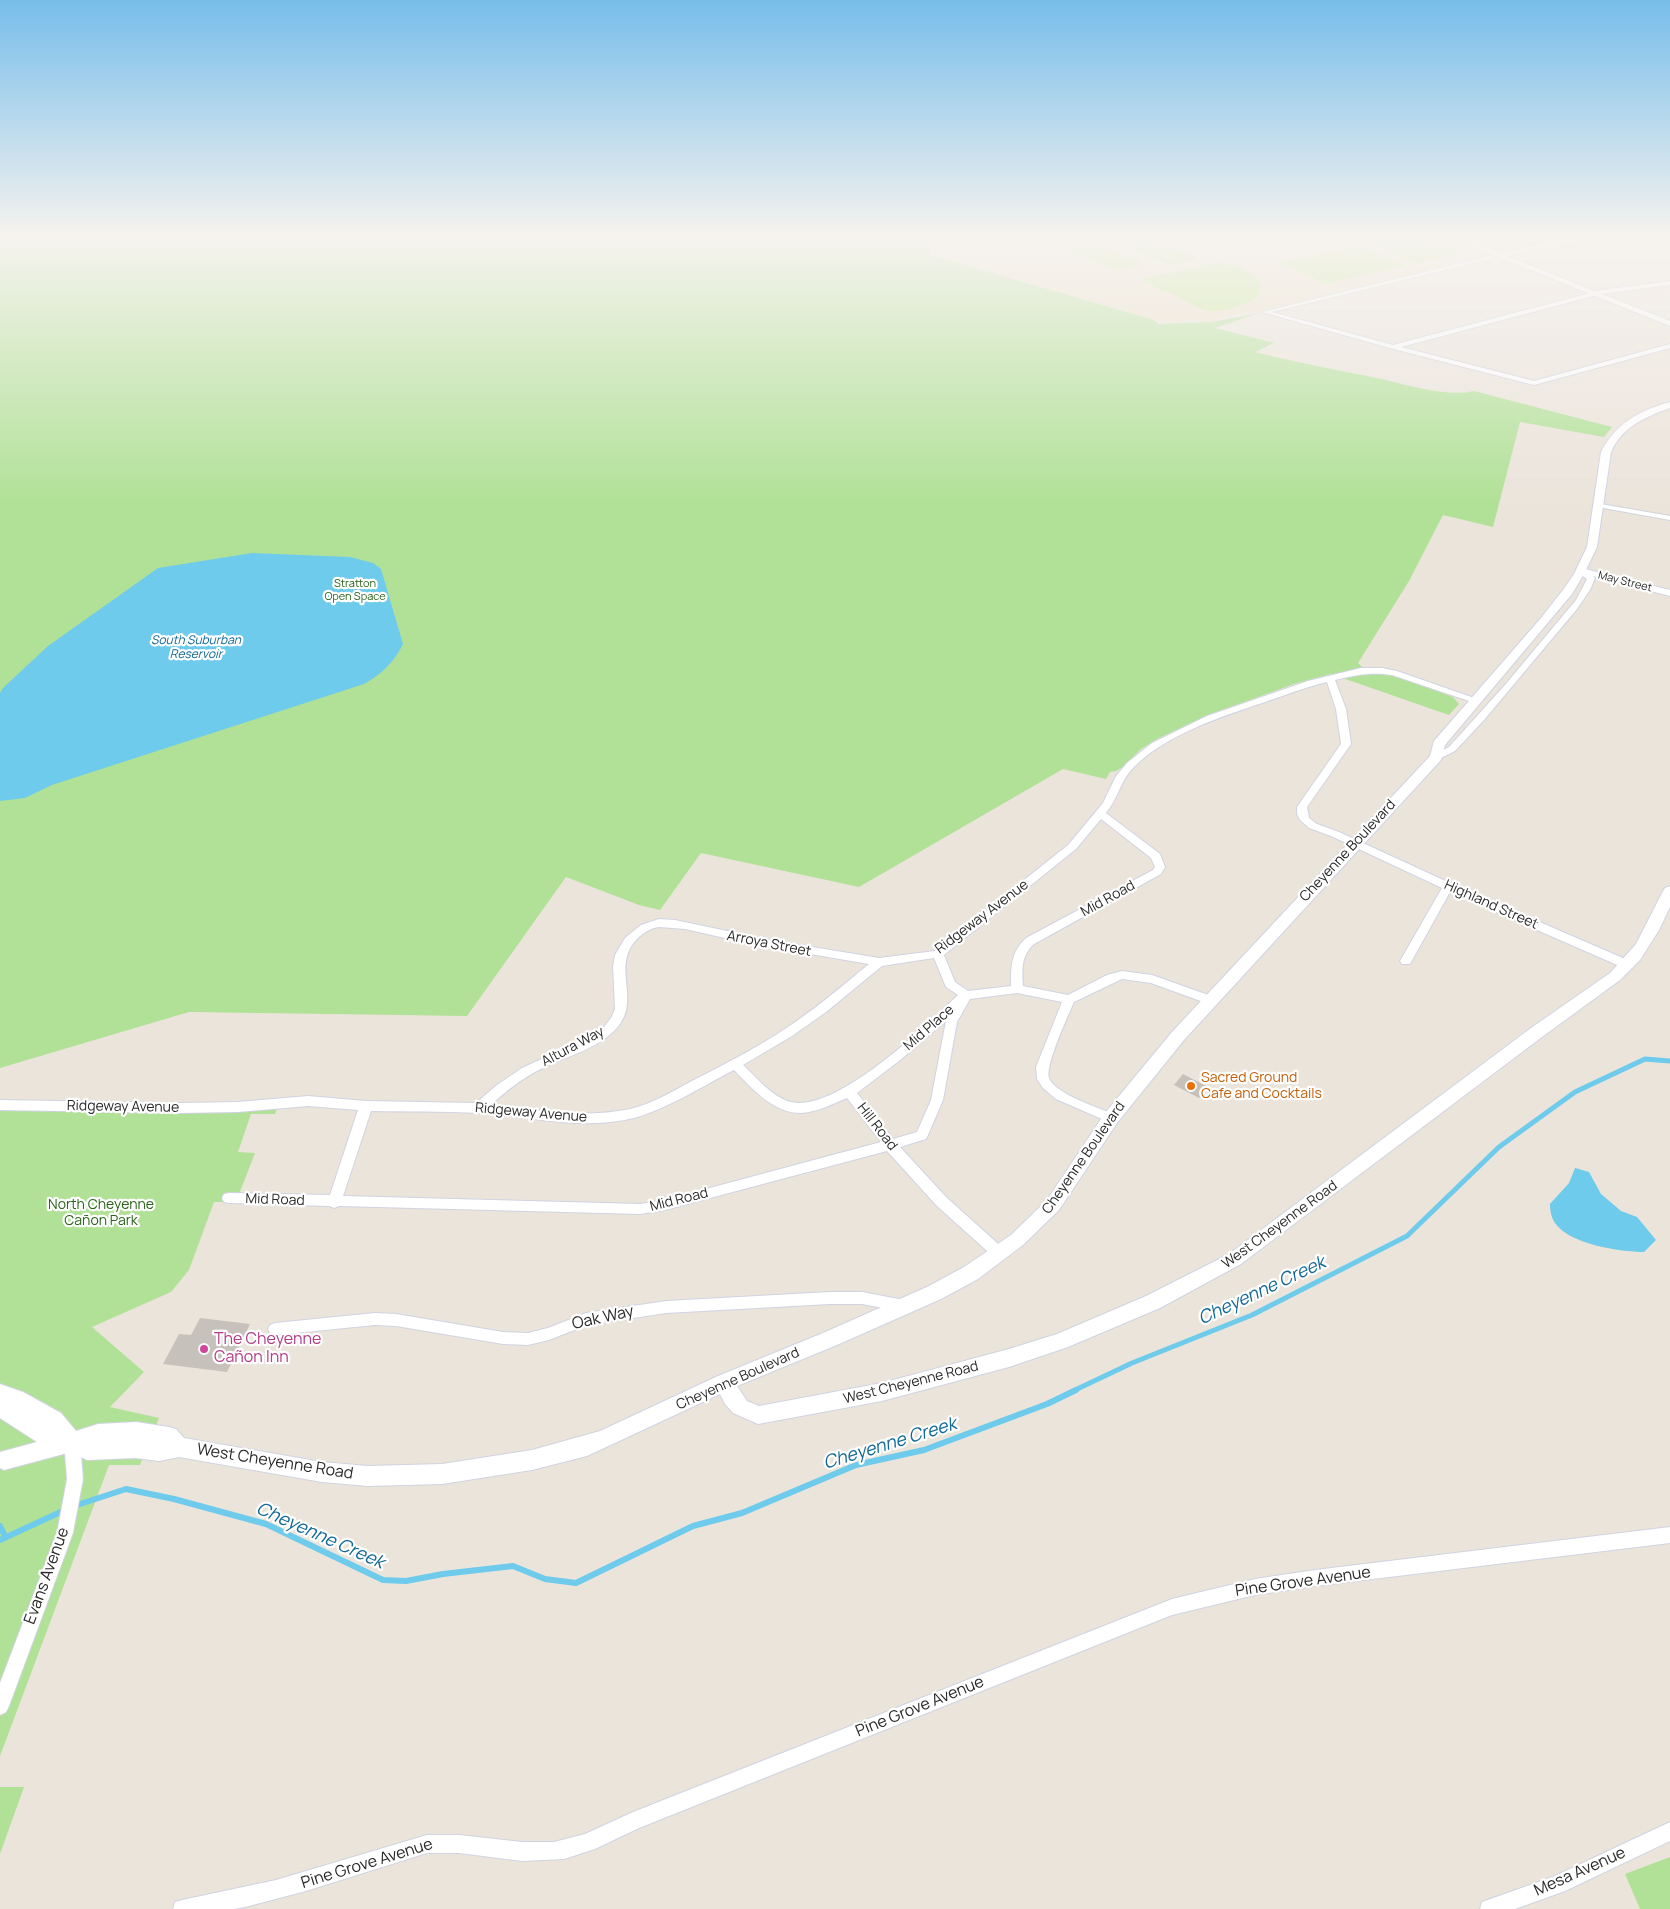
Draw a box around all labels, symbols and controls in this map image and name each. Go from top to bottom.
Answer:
street label: May Street [1597,569,1653,595]
park label: Stratton Open Space [324,577,386,603]
water label: South Suburban Reservoir [151,634,241,662]
street label: Cheyenne Boulevard [1296,797,1400,905]
street label: Ridgeway Avenue [932,876,1032,958]
street label: Mid Road [1078,877,1138,921]
street label: Highland Street [1441,877,1541,933]
street label: Arroya Street [725,928,813,960]
street label: Mid Place [900,1002,958,1054]
street label: Altura Way [539,1023,607,1071]
place label: Sacred Ground Cafe and Cocktails [1201,1070,1322,1102]
marker: Sacred Ground Cafe and Cocktails [1185,1080,1197,1092]
street label: Ridgeway Avenue [67,1098,179,1116]
street label: Cheyenne Boulevard [1039,1099,1129,1217]
street label: Ridgeway Avenue [474,1100,588,1126]
street label: Hill Road [853,1100,901,1154]
street label: West Cheyenne Road [1219,1178,1341,1272]
street label: Mid Road [648,1185,710,1215]
street label: Mid Road [245,1191,305,1209]
park label: North Cheyenne Cañon Park [48,1197,154,1230]
water label: Cheyenne Creek [1195,1252,1329,1330]
street label: Oak Way [570,1302,636,1334]
place label: The Cheyenne Cañon Inn [214,1330,321,1368]
marker: The Cheyenne Cañon Inn [198,1343,210,1355]
street label: Cheyenne Boulevard [674,1344,802,1414]
street label: West Cheyenne Road [842,1358,980,1408]
water label: Cheyenne Creek [821,1414,959,1474]
street label: West Cheyenne Road [195,1440,355,1484]
water label: Cheyenne Creek [253,1498,387,1574]
street label: Evans Avenue [21,1525,73,1627]
street label: Pine Grove Avenue [1234,1563,1372,1601]
street label: Pine Grove Avenue [853,1673,987,1741]
street label: Pine Grove Avenue [299,1835,435,1893]
street label: Mesa Avenue [1531,1843,1629,1901]

